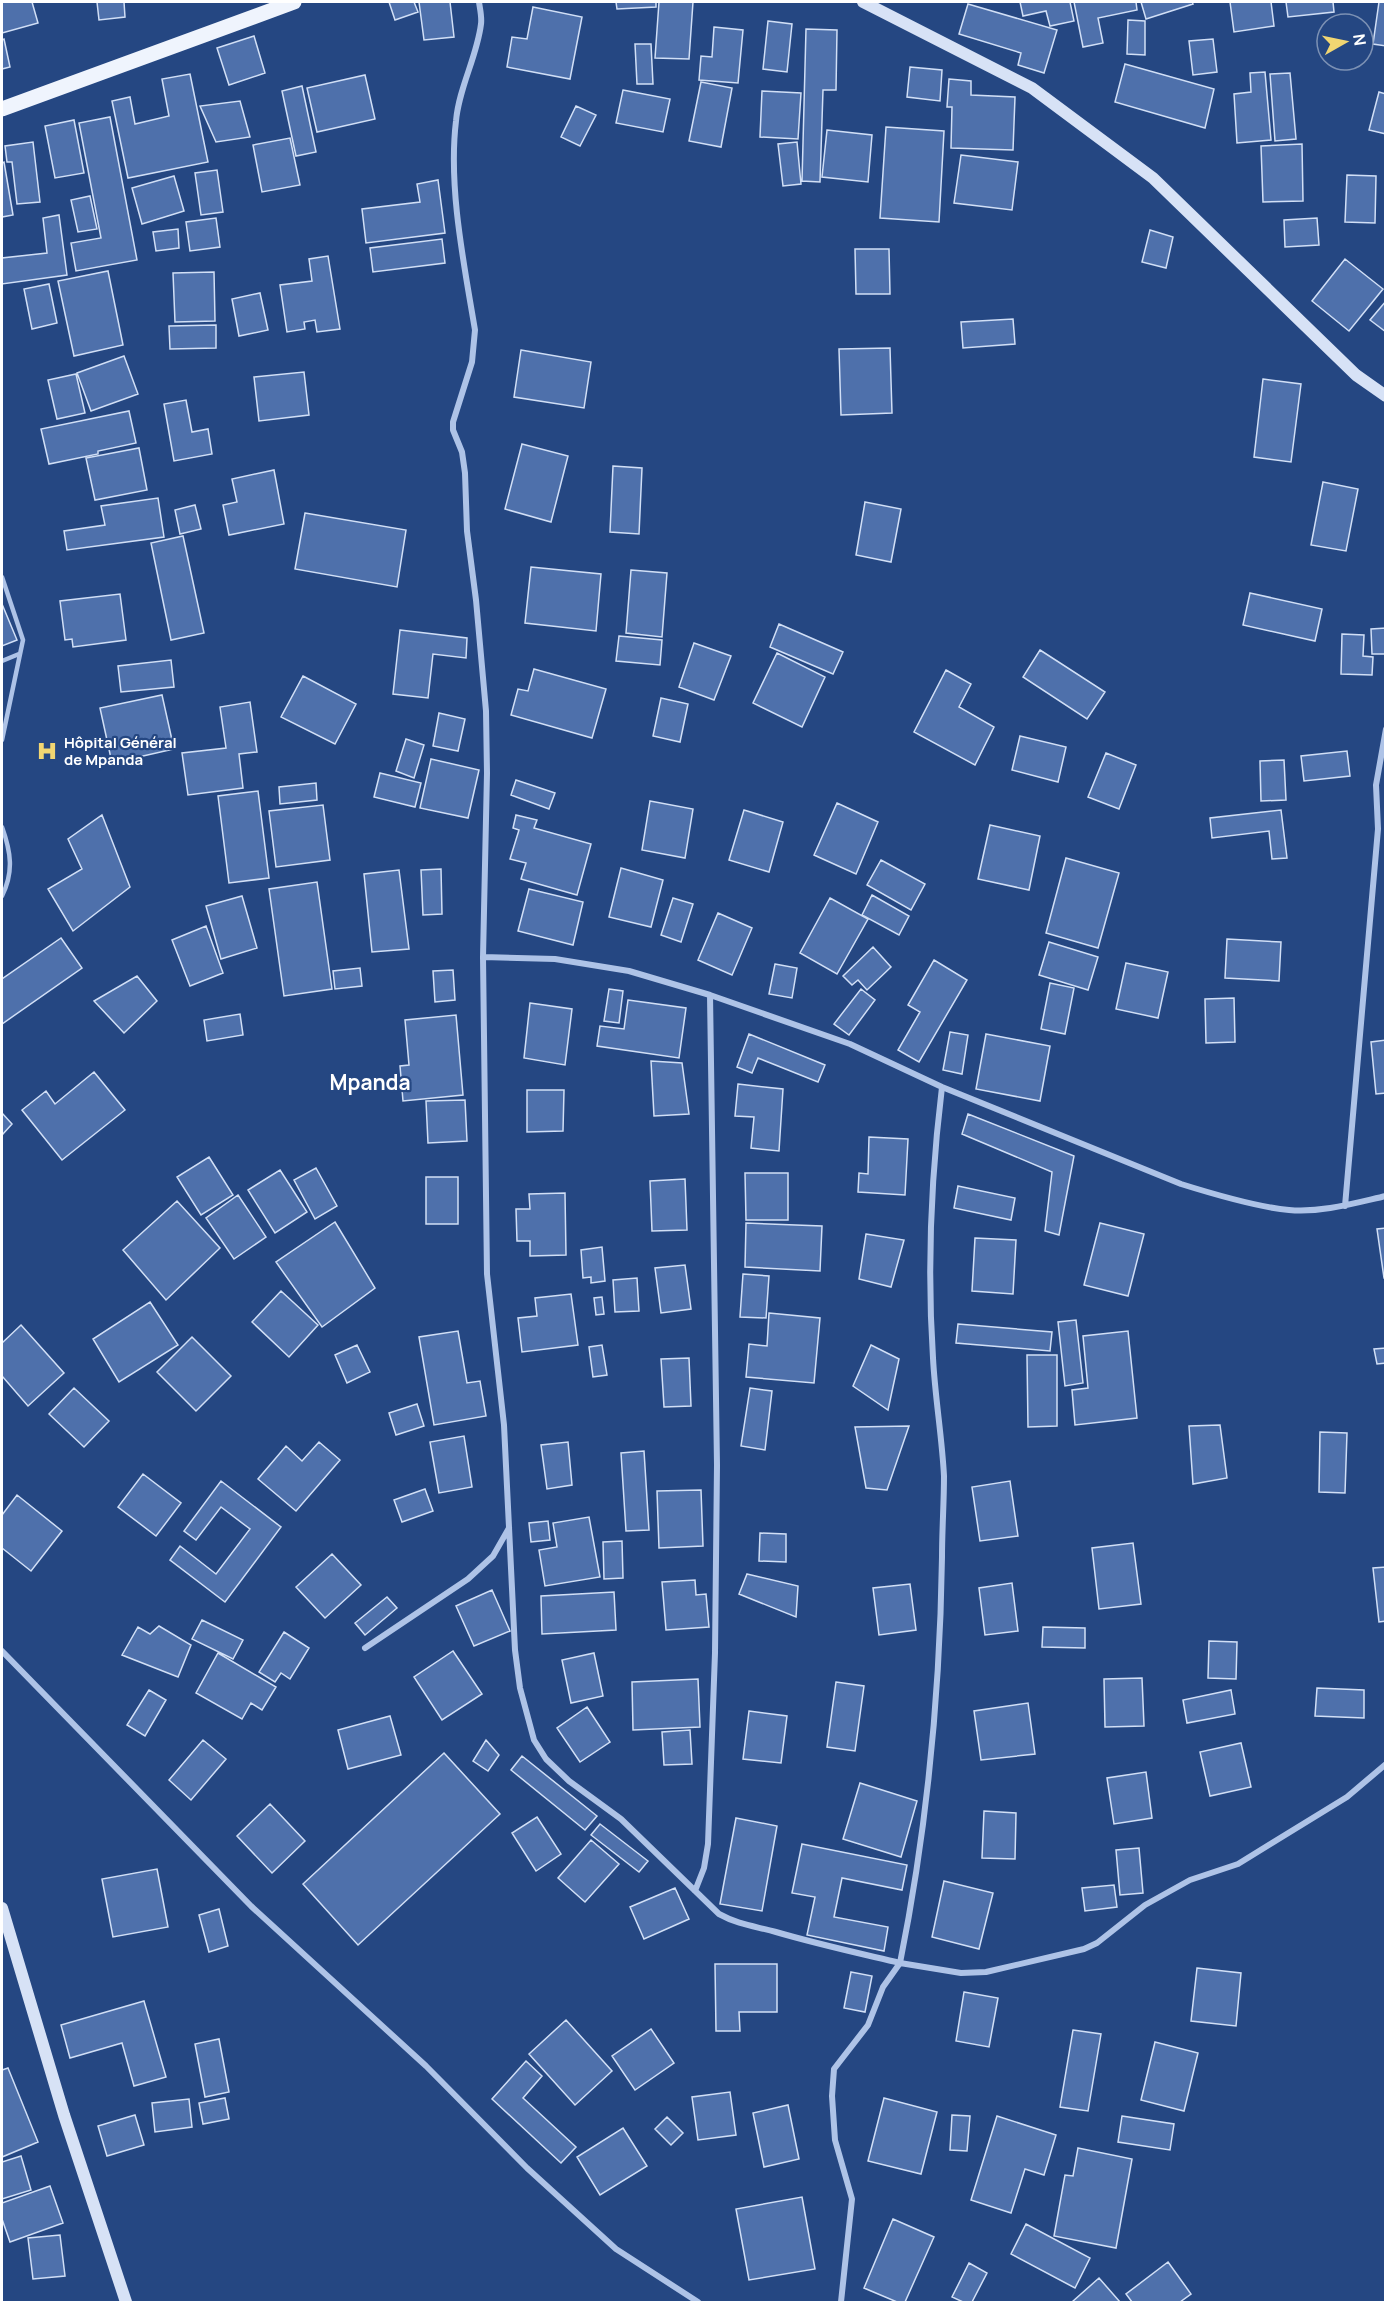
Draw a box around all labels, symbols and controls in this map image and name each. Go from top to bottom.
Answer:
north arrow [1315,12,1375,72]
text: N [1348,32,1372,47]
place label: Hôpital Général de Mpanda [64,732,177,770]
hospital icon: Hôpital Général de Mpanda [35,739,59,763]
district label: Mpanda [329,1068,411,1096]

